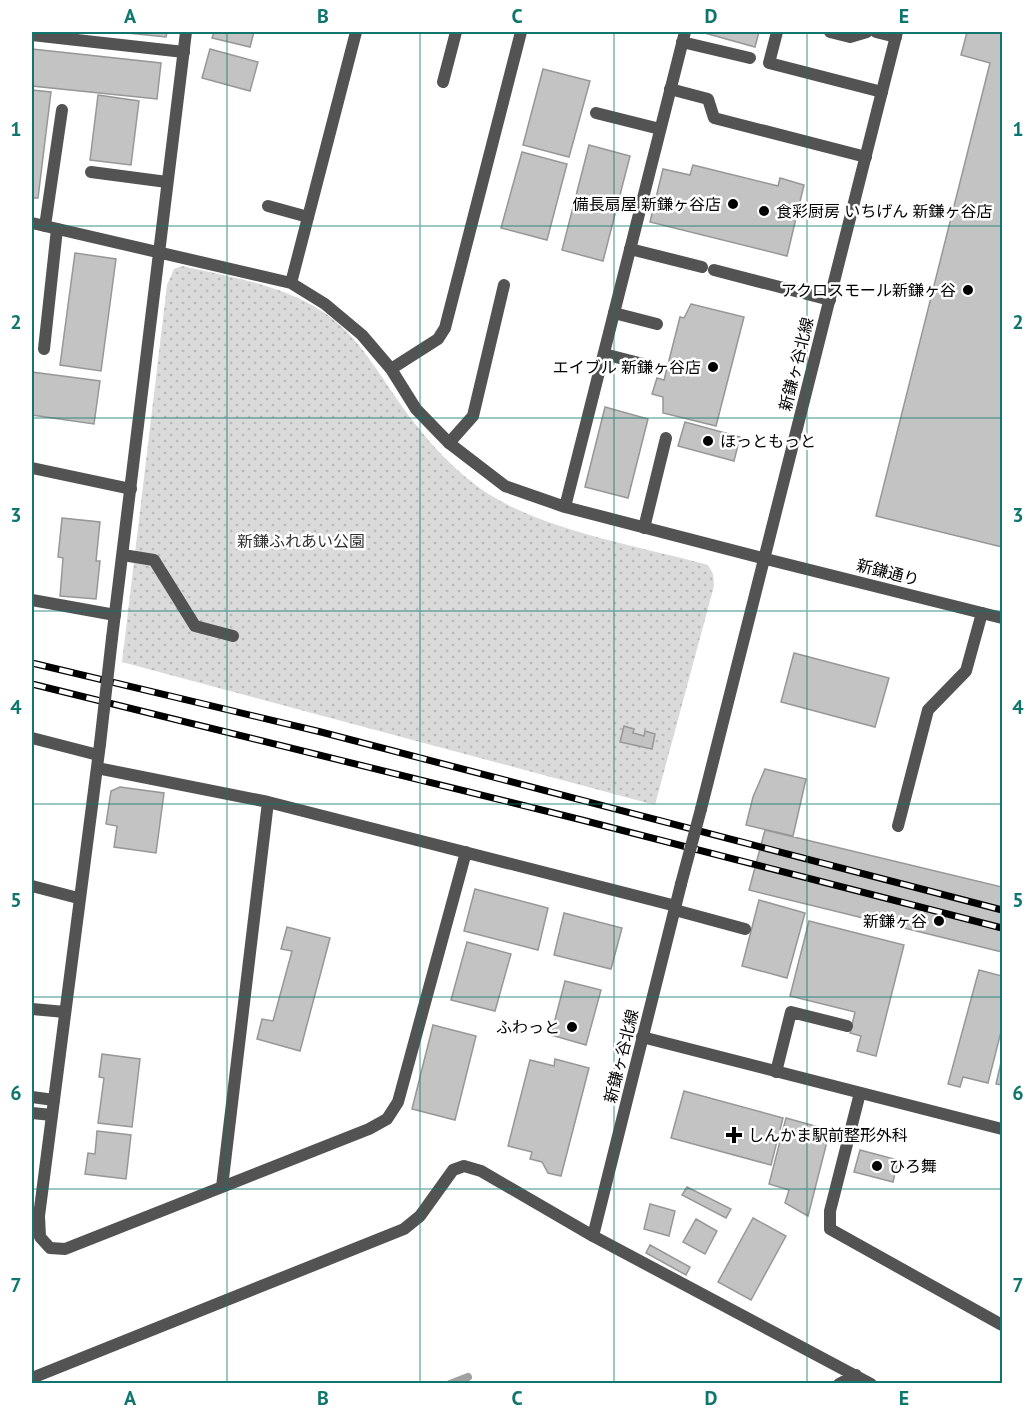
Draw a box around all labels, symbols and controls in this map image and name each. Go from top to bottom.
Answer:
text: A [124,3,137,29]
text: B [317,3,329,29]
text: C [511,3,523,29]
text: D [705,3,718,29]
text: E [899,3,909,29]
text: 1 [10,116,22,142]
text: 1 [1012,116,1024,142]
place label: 備長扇屋 新鎌ヶ谷店 [573,194,721,214]
marker: 備長扇屋 新鎌ヶ谷店 [726,197,740,211]
place label: 食彩厨房 いちげん 新鎌ヶ谷店 [776,201,993,221]
marker: 食彩厨房 いちげん 新鎌ヶ谷店 [757,204,771,218]
place label: アクロスモール新鎌ヶ谷 [781,280,956,300]
marker: アクロスモール新鎌ヶ谷 [961,283,975,297]
text: 2 [10,309,22,335]
text: 2 [1012,309,1024,335]
street label: 新鎌ヶ谷北線 [775,315,817,413]
place label: エイブル 新鎌ヶ谷店 [553,357,701,377]
marker: エイブル 新鎌ヶ谷店 [706,360,720,374]
place label: ほっともっと [720,431,816,451]
marker: ほっともっと [701,434,715,448]
text: 3 [10,502,22,528]
text: 3 [1012,502,1024,528]
park label: 新鎌ふれあい公園 [237,531,365,551]
street label: 新鎌通り [855,555,921,589]
text: 4 [10,694,22,720]
text: 4 [1012,694,1024,720]
text: 5 [10,887,22,913]
text: 5 [1012,887,1024,913]
place label: 新鎌ヶ谷 [863,911,927,931]
marker: 新鎌ヶ谷 [932,914,946,928]
street label: 新鎌ヶ谷北線 [600,1007,642,1105]
place label: ふわっと [496,1017,560,1037]
marker: ふわっと [565,1020,579,1034]
text: 6 [10,1080,22,1106]
text: 6 [1012,1080,1024,1106]
place label: しんかま駅前整形外科 [748,1125,908,1145]
marker: しんかま駅前整形外科 [725,1126,743,1144]
place label: ひろ舞 [889,1156,937,1176]
marker: ひろ舞 [870,1159,884,1173]
text: 7 [10,1272,22,1298]
text: 7 [1012,1272,1024,1298]
text: A [124,1385,137,1411]
text: B [317,1385,329,1411]
text: C [511,1385,523,1411]
text: D [705,1385,718,1411]
text: E [899,1385,909,1411]

